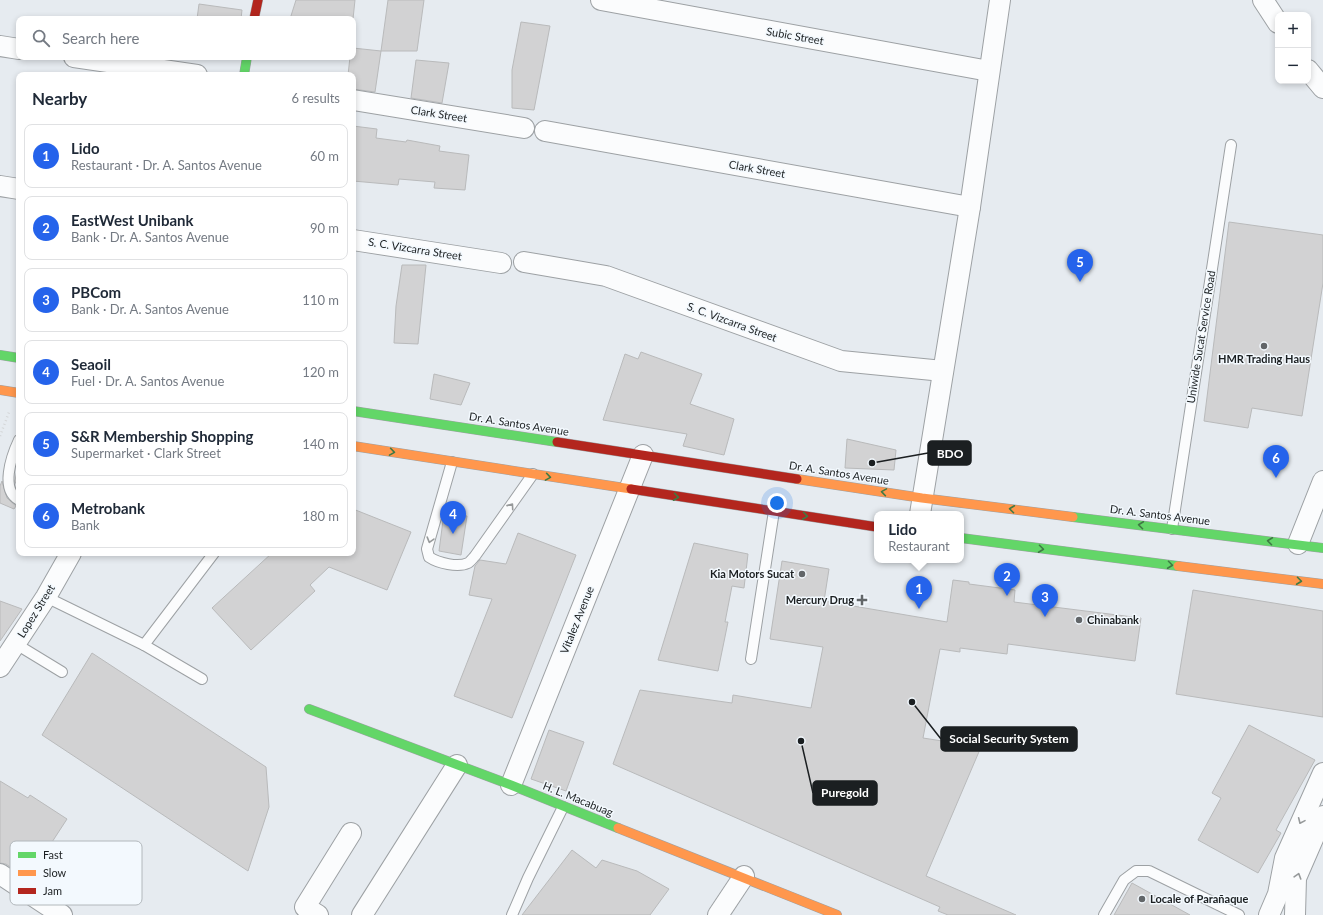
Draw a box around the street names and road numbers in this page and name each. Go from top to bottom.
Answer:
street label: Subic Street [765,24,825,47]
street label: Clark Street [410,103,468,124]
street label: Clark Street [728,157,786,180]
street label: S. C. Vizcarra Street [367,235,463,262]
street label: Uniwide Sucat Service Road [1184,270,1217,404]
street label: S. C. Vizcarra Street [686,299,779,344]
street label: Dr. A. Santos Avenue [468,409,570,438]
street label: Dr. A. Santos Avenue [788,458,890,487]
street label: Dr. A. Santos Avenue [1109,502,1211,527]
street label: Lopez Street [14,582,57,640]
street label: Vitalez Avenue [557,584,596,656]
street label: H. L. Macabuag [541,779,615,819]

